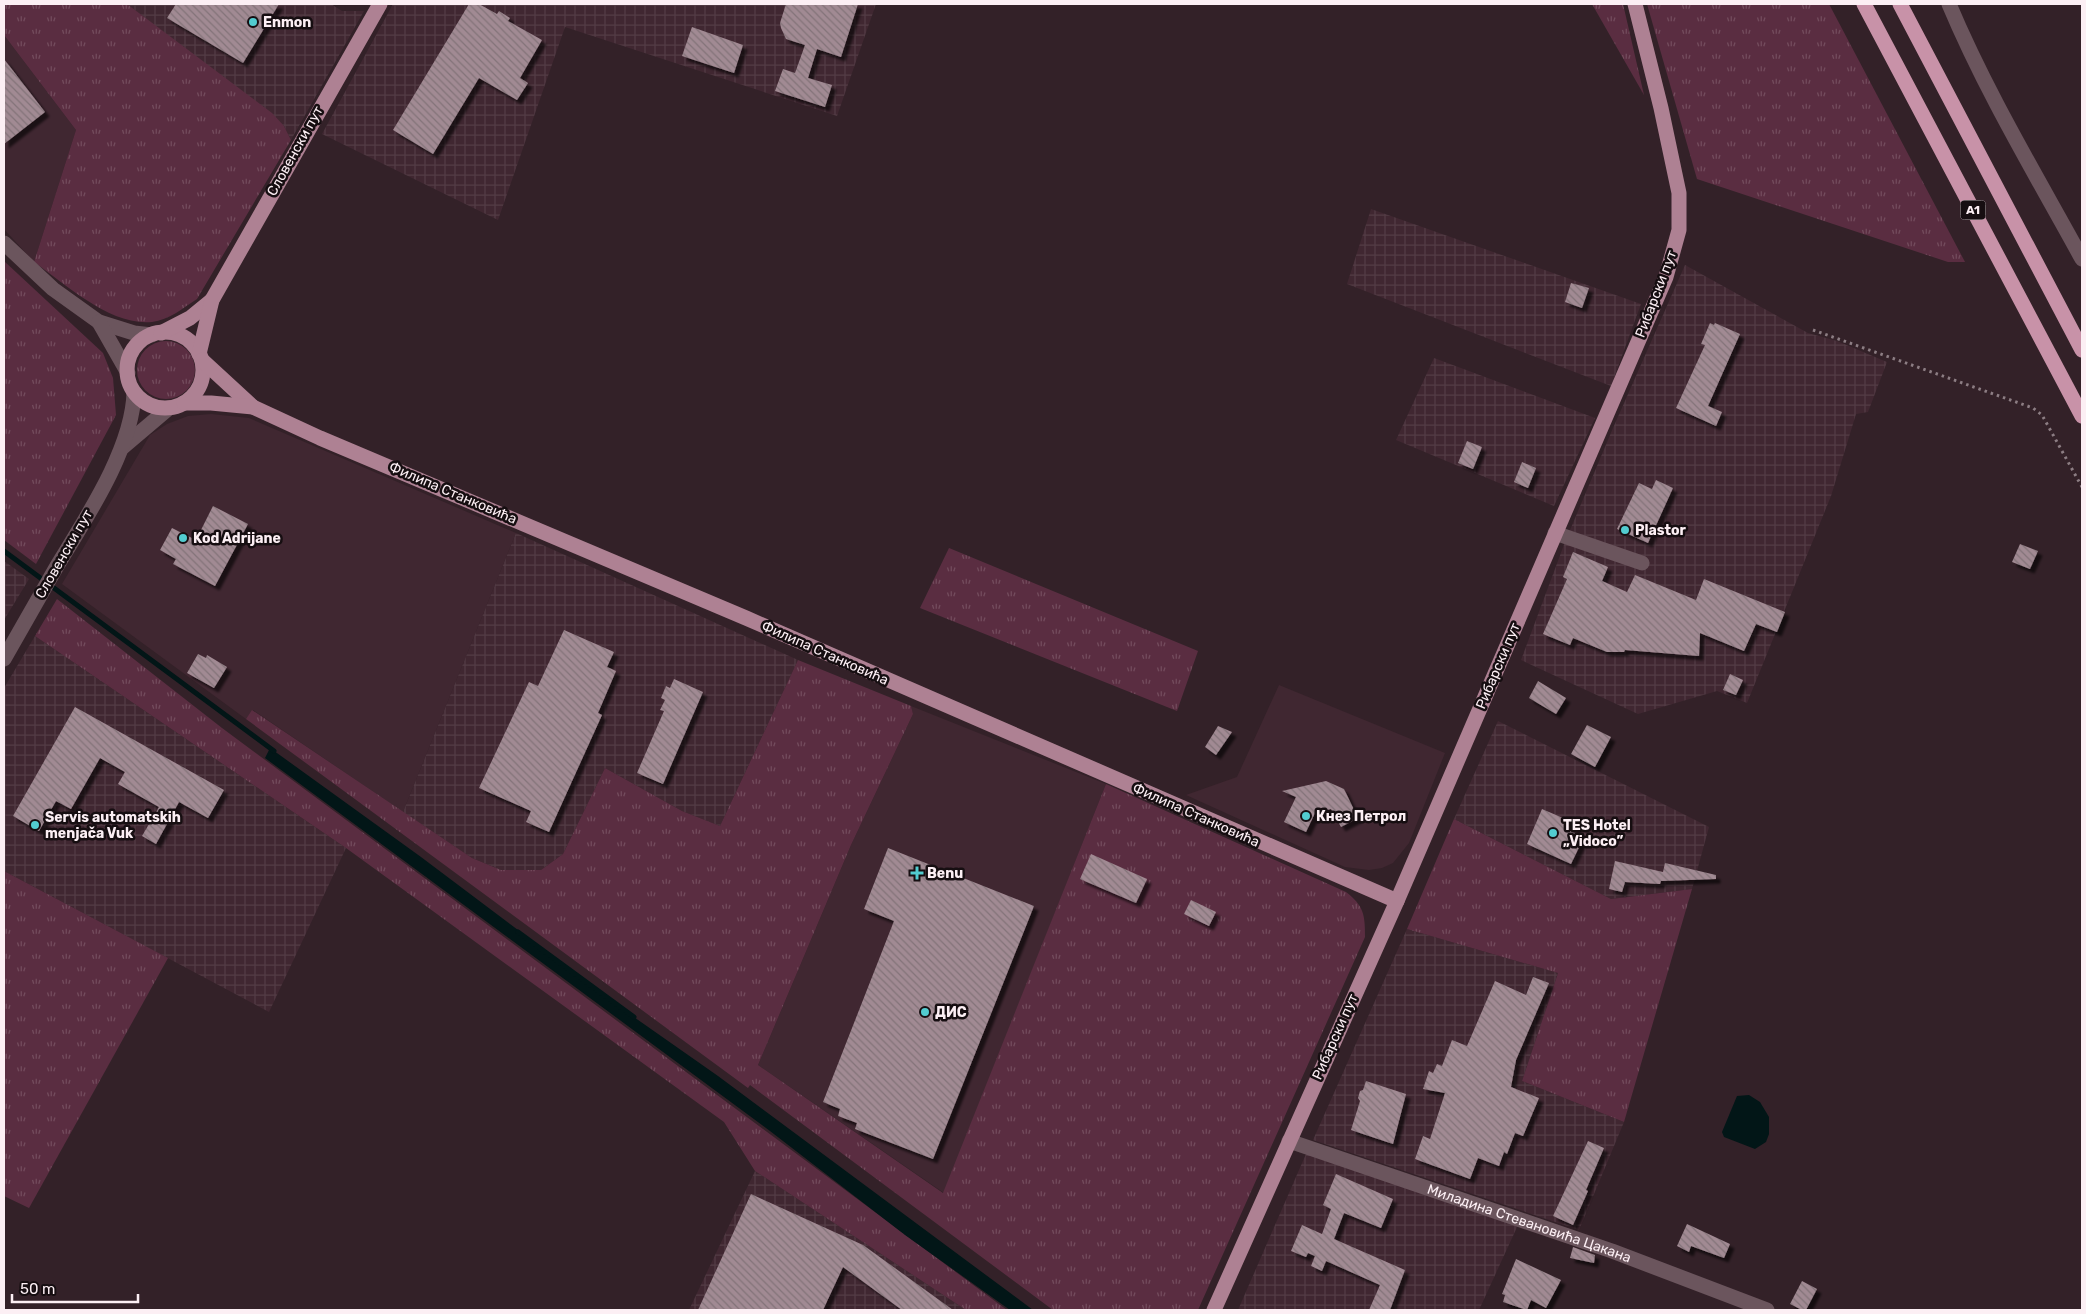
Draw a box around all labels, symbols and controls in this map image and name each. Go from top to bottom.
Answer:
place label: Enmon [263,14,311,31]
marker: Enmon [247,16,259,28]
street label: Словенски пут [263,103,327,199]
road number: A1 [1960,200,1986,220]
street label: Рибарски пут [1632,248,1680,340]
street label: Филипа Станковића [386,458,520,528]
street label: Словенски пут [32,506,96,602]
place label: Plastor [1635,522,1687,539]
marker: Plastor [1619,524,1631,536]
place label: Kod Adrijane [193,530,281,547]
marker: Kod Adrijane [177,532,189,544]
street label: Филипа Станковића [759,617,891,689]
street label: Рибарски пут [1472,620,1524,712]
street label: Филипа Станковића [1130,779,1262,851]
place label: Кнез Петрол [1316,808,1406,825]
place label: Servis automatskih menjača Vuk [45,809,181,842]
marker: Кнез Петрол [1300,810,1312,822]
place label: TES Hotel „Vidoco” [1563,817,1631,850]
marker: Servis automatskih menjača Vuk [29,819,41,831]
marker: TES Hotel „Vidoco” [1547,827,1559,839]
place label: Benu [927,865,963,882]
marker: Benu [911,867,923,879]
street label: Рибарски пут [1309,991,1361,1083]
place label: ДИС [935,1004,967,1021]
marker: ДИС [919,1006,931,1018]
street label: Миладина Стевановића Цакана [1425,1180,1634,1266]
scale bar [12,1272,139,1304]
text: 50 m [20,1280,55,1298]

